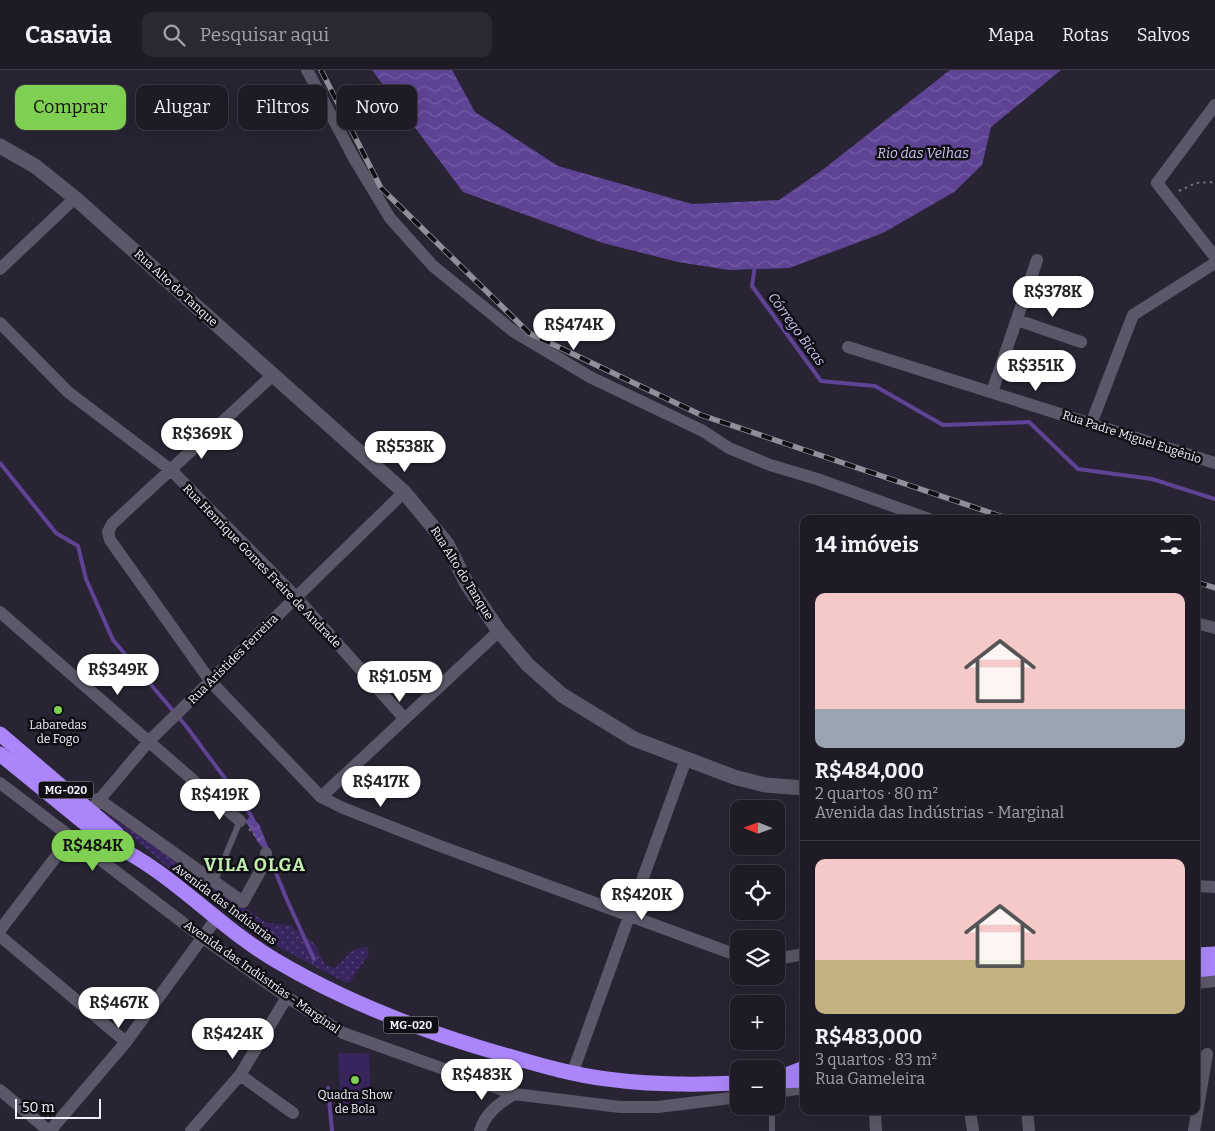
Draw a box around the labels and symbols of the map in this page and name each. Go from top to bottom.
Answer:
water label: Rio das Velhas [877,145,969,162]
street label: Rua Alto do Tanque [131,247,221,329]
pin: R$378K [1012,276,1094,318]
water label: Córrego Bicas [764,289,829,370]
pin: R$474K [533,308,615,351]
pin: R$351K [995,350,1077,392]
street label: Rua Padre Miguel Eugênio [1061,408,1203,466]
pin: R$369K [161,418,243,460]
pin: R$538K [364,430,446,473]
street label: Rua Henrique Gomes Freire de Andrade [180,481,344,651]
street label: Rua Alto do Tanque [428,524,496,622]
street label: Rua Aristides Ferreira [185,611,281,707]
pin: R$349K [77,654,159,696]
pin: R$1.05M [354,660,446,703]
marker: Labaredas de Fogo [52,704,64,716]
place label: Labaredas de Fogo [29,718,87,746]
pin: R$417K [340,766,422,808]
pin: R$419K [179,778,261,821]
road number: MG-020 [38,782,94,798]
north arrow [730,800,785,855]
pin: R$484K [52,830,134,872]
district label: VILA OLGA [204,854,306,876]
street label: Avenida das Indústrias [170,860,280,948]
pin: R$420K [601,878,683,921]
street label: Avenida das Indústrias - Marginal [181,918,343,1037]
pin: R$467K [78,986,160,1029]
road number: MG-020 [384,1016,438,1034]
pin: R$424K [192,1018,274,1060]
pin: R$483K [441,1058,523,1101]
marker: Quadra Show de Bola [349,1074,361,1086]
place label: Quadra Show de Bola [318,1088,393,1116]
scale bar [15,1096,101,1119]

